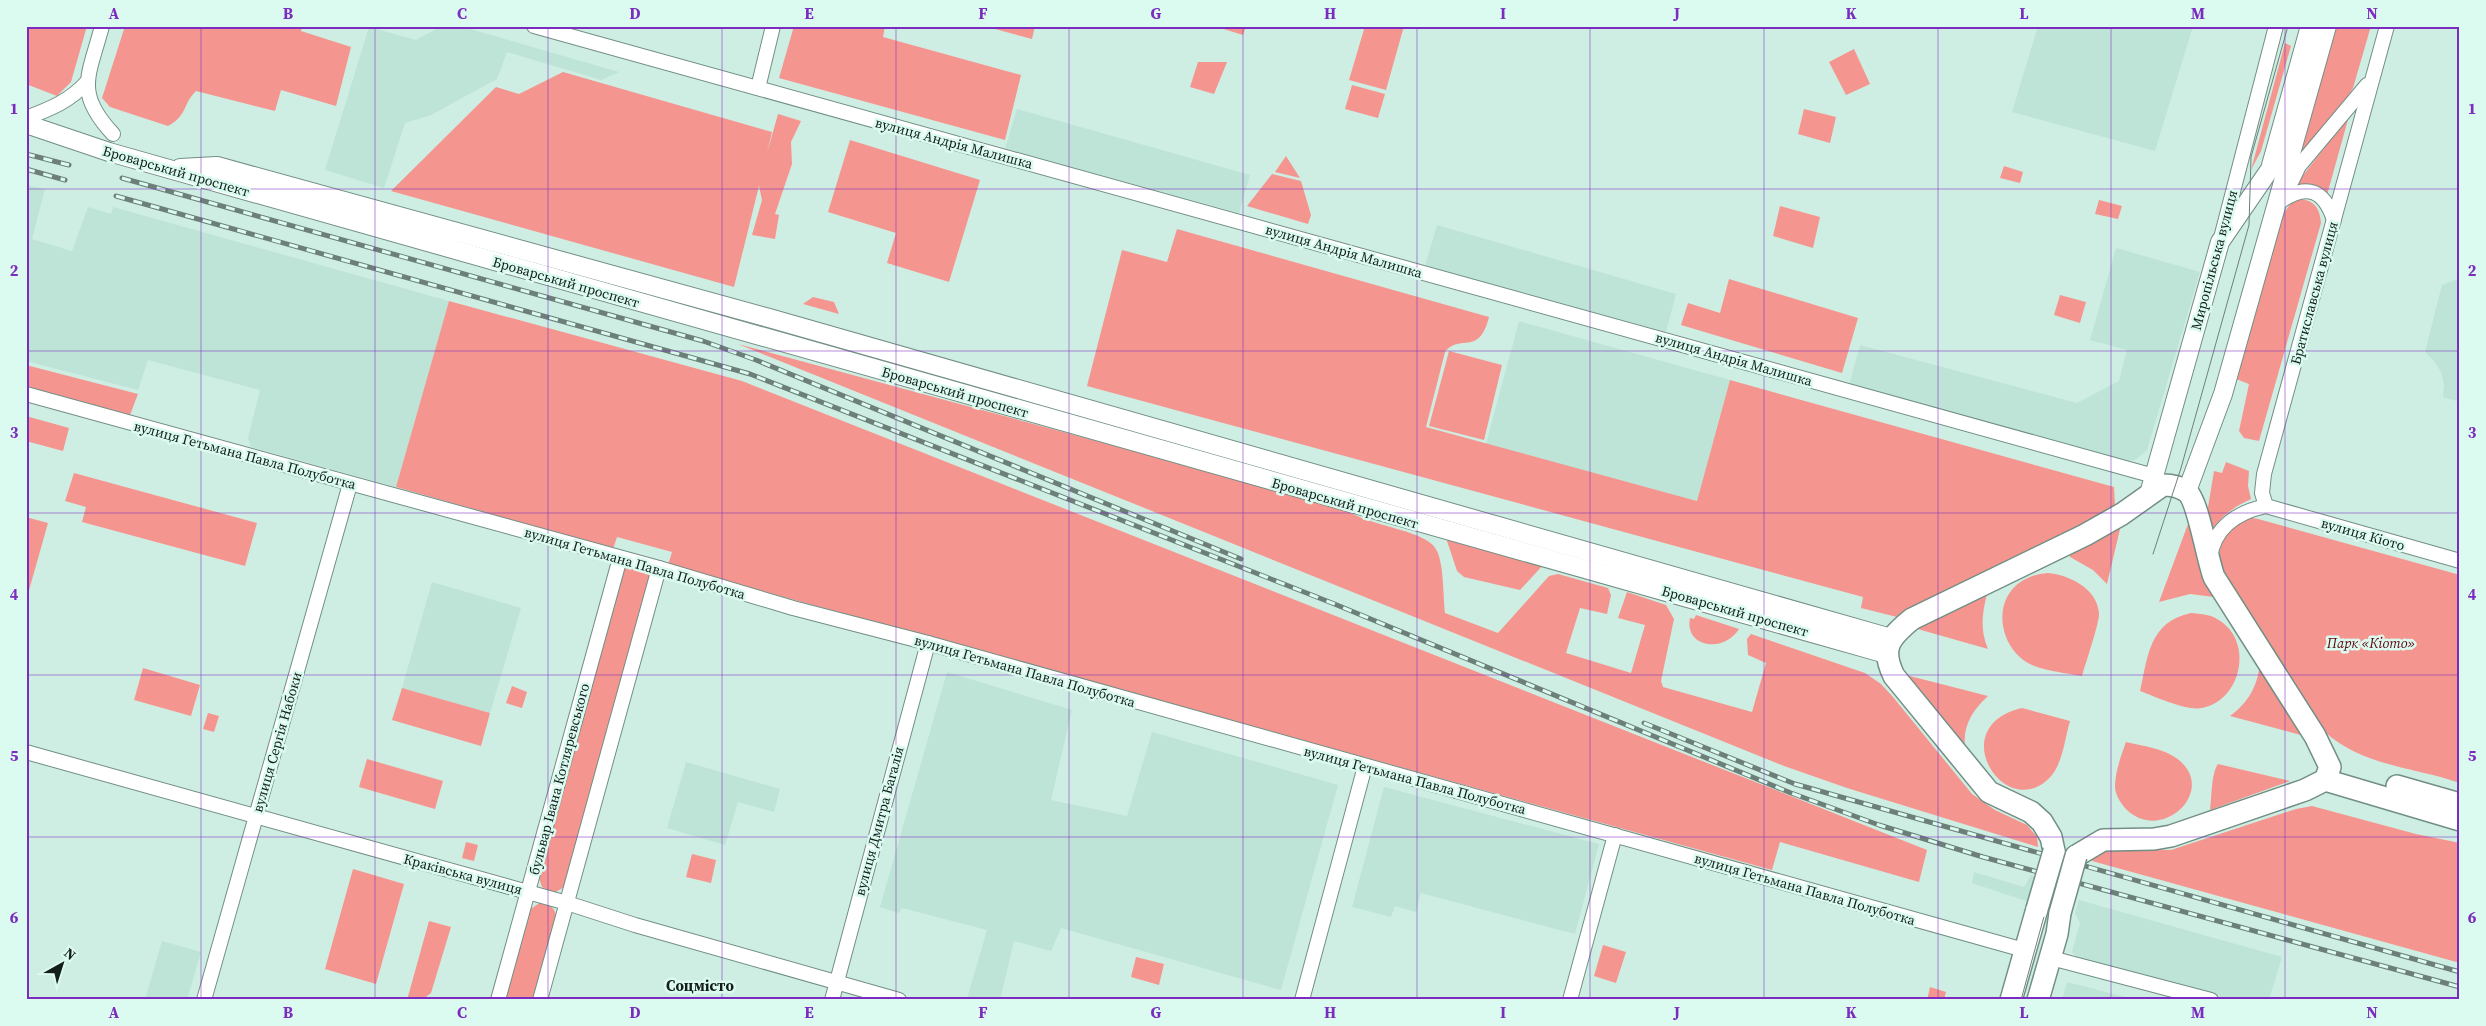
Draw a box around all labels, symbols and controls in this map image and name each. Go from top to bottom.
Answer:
text: A [109,2,120,24]
text: B [283,2,294,24]
text: C [457,2,467,24]
text: D [629,2,641,24]
text: E [804,2,814,24]
text: F [978,2,988,24]
text: G [1151,2,1162,24]
text: H [1324,2,1336,24]
text: I [1500,2,1506,24]
text: J [1673,2,1680,24]
text: K [1845,2,1857,24]
text: L [2019,2,2029,24]
text: M [2191,2,2205,24]
text: N [2366,2,2378,24]
text: 1 [10,97,18,119]
text: 1 [2468,97,2476,119]
street label: вулиця Андрія Малишка [873,112,1036,174]
street label: Броварський проспект [100,140,252,202]
street label: Миропільська вулиця [2186,188,2242,332]
street label: вулиця Андрія Малишка [1263,219,1426,283]
street label: Братиславська вулиця [2285,219,2343,367]
street label: Броварський проспект [490,251,642,313]
text: 2 [10,259,19,281]
text: 2 [2468,259,2477,281]
street label: вулиця Андрія Малишка [1653,327,1816,391]
street label: Броварський проспект [879,361,1031,423]
street label: вулиця Гетьмана Павла Полуботка [132,416,359,495]
text: 3 [10,421,19,443]
text: 3 [2468,421,2477,443]
street label: Броварський проспект [1269,472,1421,534]
street label: вулиця Кіото [2319,512,2408,556]
street label: вулиця Гетьмана Павла Полуботка [522,522,749,604]
street label: Броварський проспект [1659,580,1811,642]
text: 4 [10,583,19,605]
text: 4 [2468,583,2477,605]
street label: вулиця Гетьмана Павла Полуботка [912,630,1139,712]
park label: Парк «Кіото» [2326,633,2415,653]
street label: вулиця Сергія Набоки [247,669,307,815]
street label: бульвар Івана Котляревського [524,681,594,877]
street label: вулиця Гетьмана Павла Полуботка [1302,741,1529,820]
text: 5 [10,744,19,766]
street label: вулиця Дмитра Багалія [849,744,909,898]
text: 5 [2468,744,2477,766]
street label: вулиця Гетьмана Павла Полуботка [1692,848,1919,930]
street label: Краківська вулиця [402,849,524,899]
text: 6 [10,906,19,928]
text: 6 [2468,906,2477,928]
north arrow [38,938,88,988]
text: N [60,943,80,965]
district label: Соцмісто [666,975,734,996]
text: A [109,1001,120,1023]
text: B [283,1001,294,1023]
text: C [457,1001,467,1023]
text: D [629,1001,641,1023]
text: E [804,1001,814,1023]
text: F [978,1001,988,1023]
text: G [1151,1001,1162,1023]
text: H [1324,1001,1336,1023]
text: I [1500,1001,1506,1023]
text: J [1673,1001,1680,1023]
text: K [1845,1001,1857,1023]
text: L [2019,1001,2029,1023]
text: M [2191,1001,2205,1023]
text: N [2366,1001,2378,1023]

